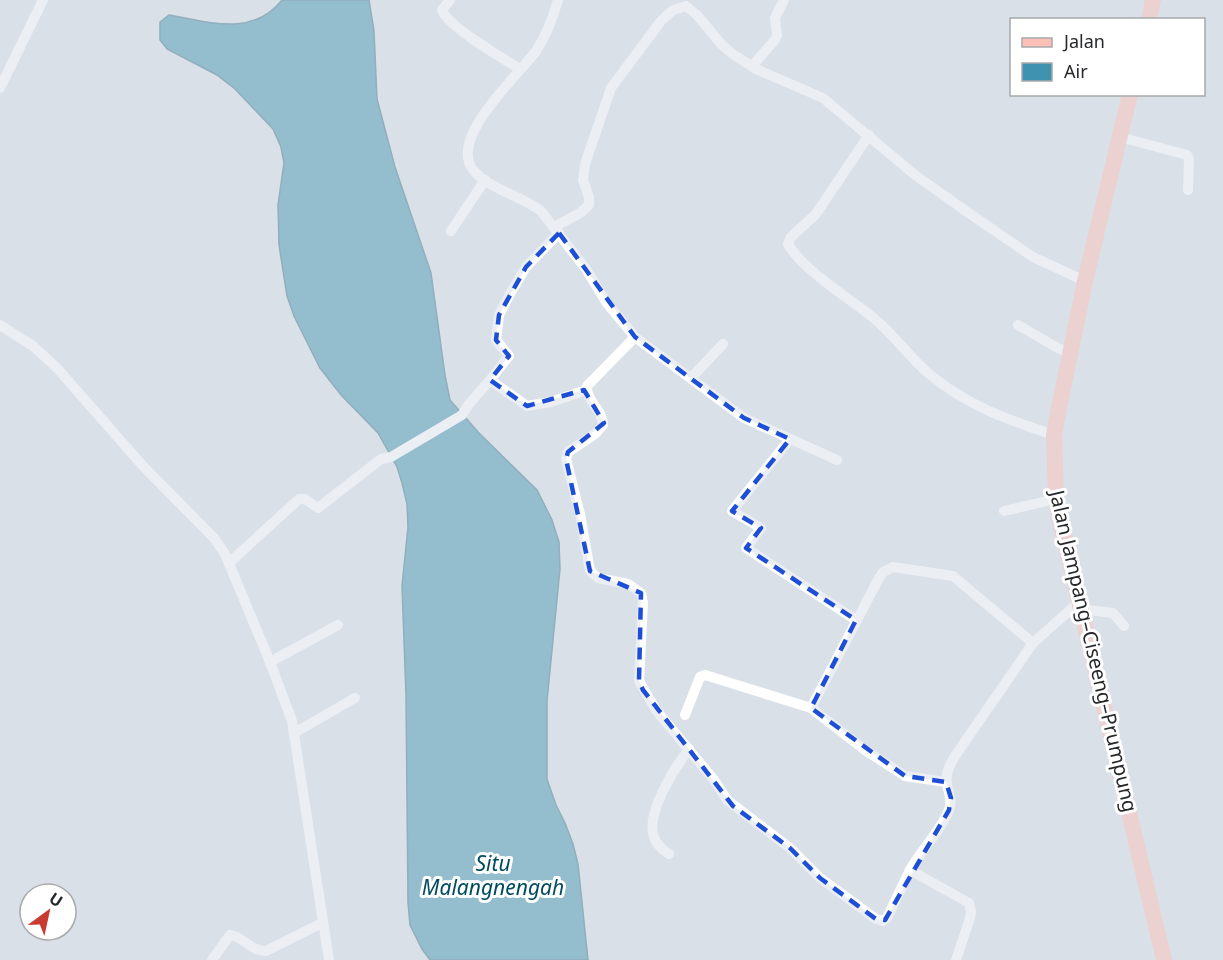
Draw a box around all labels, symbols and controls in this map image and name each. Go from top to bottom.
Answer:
legend [1010,18,1205,96]
text: Jalan [1062,29,1105,53]
text: Air [1064,59,1088,83]
street label: Jalan Jampang–Ciseeng–Prumpung [1043,485,1144,815]
water label: Situ Malangnengah [422,849,564,901]
north arrow [18,882,78,942]
text: U [45,887,67,912]

